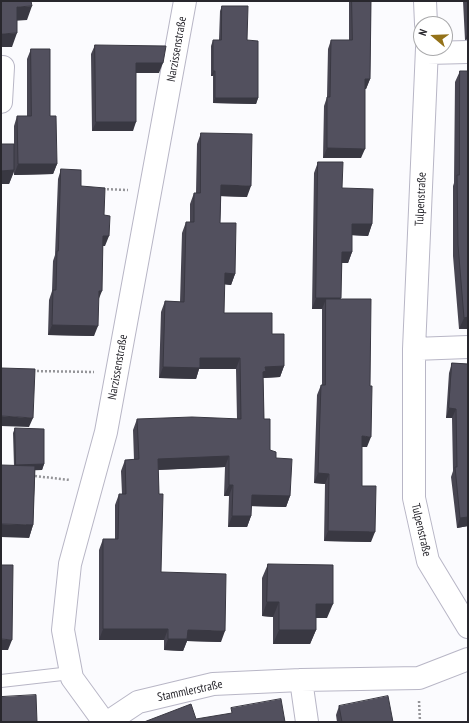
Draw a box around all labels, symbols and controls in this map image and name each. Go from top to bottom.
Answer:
street label: Narzissenstraße [164,15,190,83]
north arrow [413,16,453,56]
text: N [415,27,430,38]
street label: Tulpenstraße [412,172,430,226]
street label: Narzissenstraße [105,333,131,401]
street label: Tulpenstraße [408,502,434,558]
street label: Stammlerstraße [156,677,224,705]

